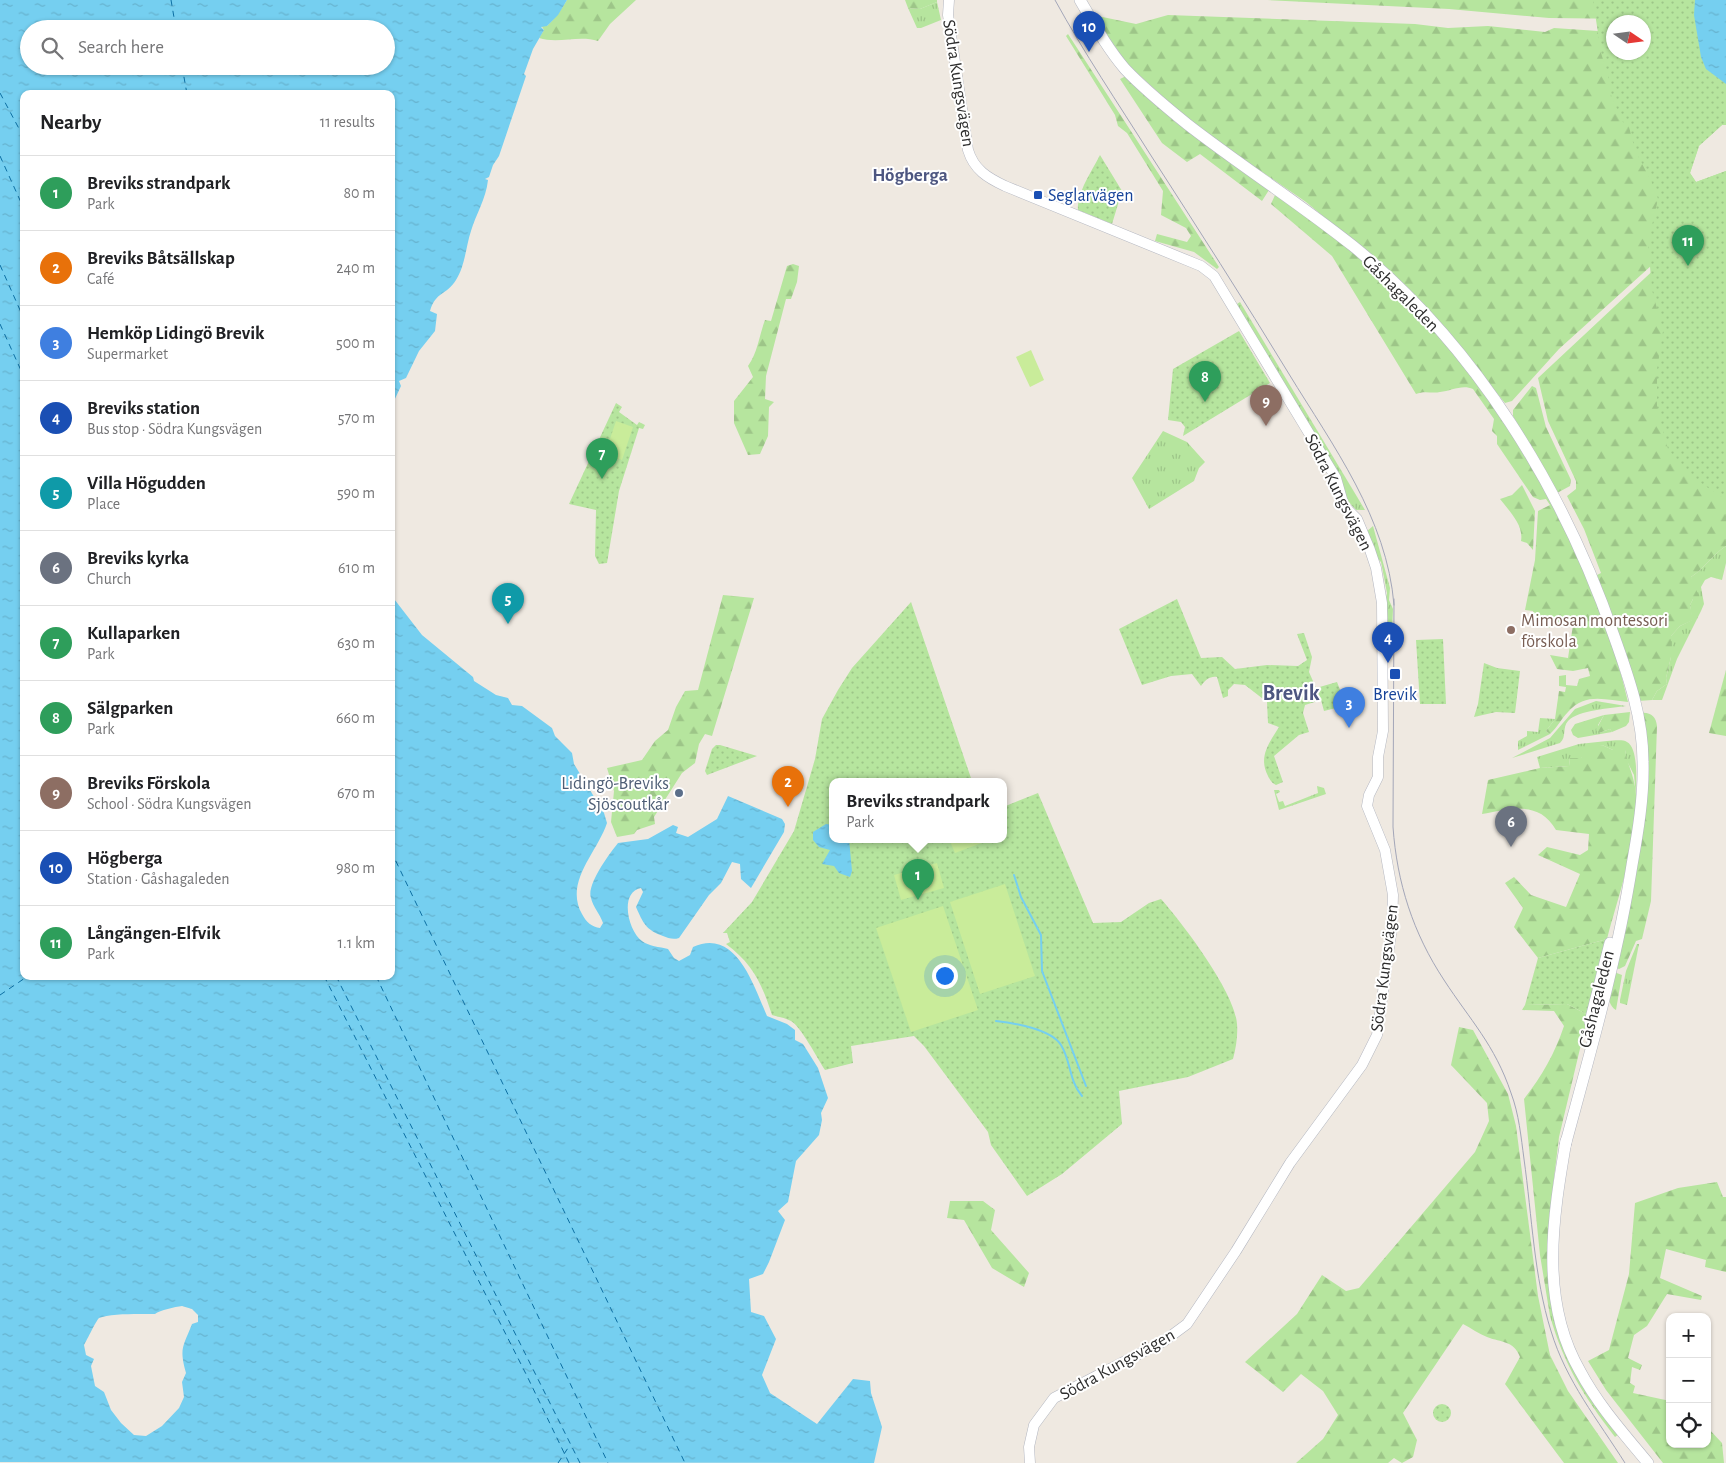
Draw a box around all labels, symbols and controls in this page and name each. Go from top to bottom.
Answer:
pin: 10 [1073,11,1105,52]
north arrow [1606,15,1651,60]
street label: Södra Kungsvägen [939,18,977,148]
search box [20,20,395,75]
icon: search [38,34,66,62]
text: Search here [78,38,164,57]
text: Nearby [40,112,101,133]
text: 11 results [320,114,375,130]
district label: Högberga [872,166,948,185]
text: Breviks strandpark [87,174,230,193]
text: 1 [53,185,59,201]
text: 80 m [344,185,375,201]
place label: Seglarvägen [1048,187,1134,205]
marker: Seglarvägen [1032,189,1044,201]
text: Park [87,196,115,212]
pin: 11 [1672,225,1704,266]
text: Breviks Båtsällskap [87,249,235,268]
street label: Gåshagaleden [1359,252,1442,335]
text: 2 [52,260,60,276]
text: 240 m [336,260,375,276]
text: Café [87,271,115,287]
text: Hemköp Lidingö Brevik [87,324,265,343]
text: 3 [53,335,59,351]
text: 500 m [336,335,375,351]
text: Supermarket [87,346,168,362]
pin: 8 [1189,361,1221,402]
pin: 9 [1250,385,1282,426]
text: Breviks station [87,399,200,418]
text: 4 [52,410,60,426]
text: 570 m [338,410,375,426]
text: Bus stop · Södra Kungsvägen [87,421,262,437]
street label: Södra Kungsvägen [1301,431,1375,554]
pin: 7 [586,438,618,479]
text: Villa Högudden [87,474,206,493]
text: 5 [53,485,59,501]
text: 590 m [337,485,375,501]
text: Place [87,496,120,512]
text: Breviks kyrka [87,549,189,568]
text: 6 [52,560,60,576]
text: 610 m [338,560,375,576]
text: Church [87,571,131,587]
pin: 5 [492,583,524,624]
place label: Mimosan montessori förskola [1521,612,1668,651]
pin: 4 [1372,622,1404,663]
text: Kullaparken [87,624,180,643]
marker: Mimosan montessori förskola [1505,624,1517,636]
text: 7 [53,635,59,651]
text: 630 m [337,635,375,651]
text: Park [87,646,115,662]
marker: Brevik [1388,667,1402,681]
district label: Brevik [1262,682,1320,704]
place label: Brevik [1373,686,1418,704]
pin: 3 [1333,687,1365,728]
text: Sälgparken [87,699,173,718]
text: 8 [52,710,60,726]
text: 660 m [336,710,375,726]
text: Park [87,721,115,737]
pin: 2 [772,766,804,807]
text: Breviks Förskola [87,774,210,793]
place label: Lidingö-Breviks Sjöscoutkår [561,775,669,814]
popup [829,778,1007,843]
text: 9 [52,785,60,801]
text: 670 m [337,785,375,801]
marker: Lidingö-Breviks Sjöscoutkår [673,787,685,799]
text: Breviks strandpark [846,792,990,811]
text: School · Södra Kungsvägen [87,796,252,812]
pin: 6 [1495,806,1527,847]
text: Park [846,814,874,830]
text: Högberga [87,849,163,868]
pin: 1 [902,859,934,900]
text: 10 [49,860,63,876]
text: 980 m [336,860,375,876]
text: Station · Gåshagaleden [87,871,230,887]
street label: Södra Kungsvägen [1368,903,1402,1033]
text: Långängen-Elfvik [87,924,221,943]
text: 11 [50,935,62,951]
text: 1.1 km [338,935,375,951]
text: Park [87,946,115,962]
street label: Gåshagaleden [1576,949,1618,1050]
your location [932,963,958,989]
map controls [1666,1313,1711,1448]
button: + [1666,1313,1711,1358]
street label: Södra Kungsvägen [1057,1326,1178,1404]
button: − [1666,1358,1711,1403]
button: locate [1666,1403,1711,1448]

